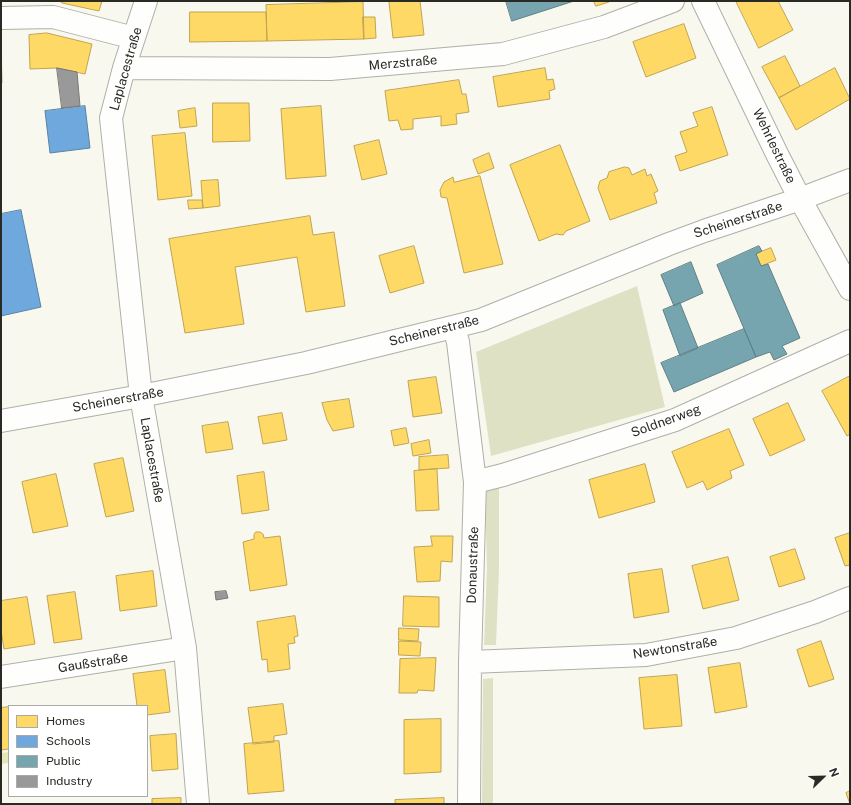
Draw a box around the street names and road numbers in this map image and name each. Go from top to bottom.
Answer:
street label: Laplacestraße [107,25,145,113]
street label: Merzstraße [368,52,438,74]
street label: Wehrlestraße [749,106,799,186]
street label: Scheinerstraße [692,198,784,242]
street label: Scheinerstraße [387,312,481,350]
street label: Scheinerstraße [71,384,165,416]
street label: Soldnerweg [629,401,703,441]
street label: Laplacestraße [137,416,167,504]
street label: Donaustraße [464,526,482,604]
street label: Newtonstraße [632,634,718,662]
street label: Gaußstraße [57,650,129,676]

